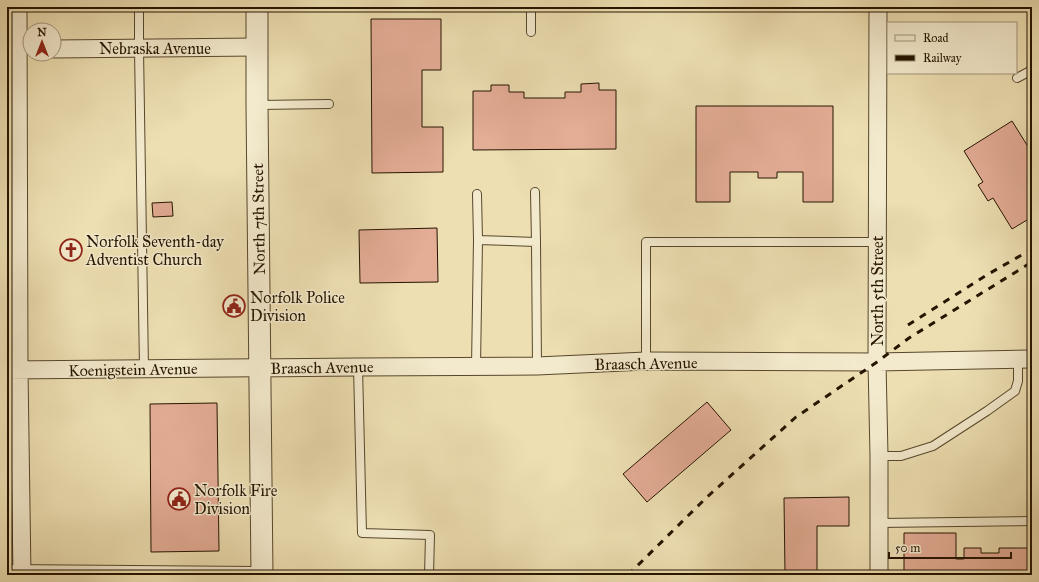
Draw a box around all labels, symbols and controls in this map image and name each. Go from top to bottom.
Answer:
north arrow [22,22,62,62]
legend [887,22,1017,74]
text: N [37,26,47,39]
text: Road [923,31,949,45]
street label: Nebraska Avenue [99,39,211,58]
text: Railway [923,51,962,65]
street label: North 7th Street [248,163,269,275]
place label: Norfolk Seventh-day Adventist Church [85,232,224,269]
street label: North 5th Street [868,235,887,346]
church icon: Norfolk Seventh-day Adventist Church [58,237,84,263]
place label: Norfolk Police Division [250,288,345,325]
public building icon: Norfolk Police Division [221,293,247,319]
street label: Braasch Avenue [594,353,698,374]
street label: Braasch Avenue [270,357,374,378]
street label: Koenigstein Avenue [68,359,198,381]
place label: Norfolk Fire Division [194,481,278,518]
public building icon: Norfolk Fire Division [166,486,192,512]
scale bar [889,534,1011,560]
text: 50 m [895,541,920,555]

